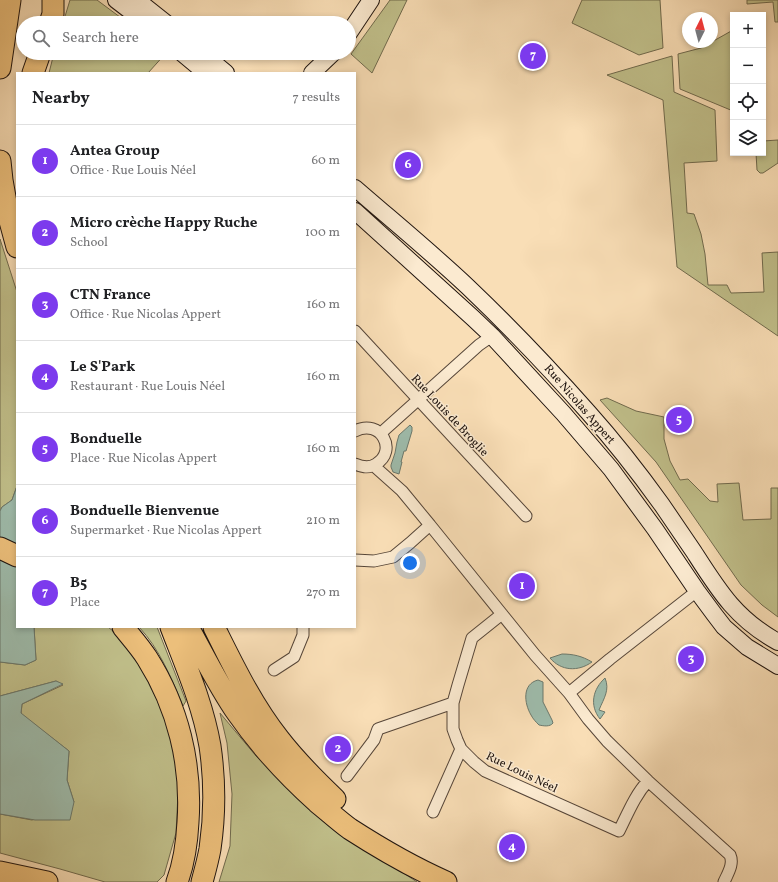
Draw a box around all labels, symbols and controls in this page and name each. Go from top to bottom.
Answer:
north arrow [682,12,718,48]
map controls [730,12,766,156]
button: + [730,12,766,48]
search box [16,16,356,60]
icon: search [30,27,52,49]
text: Search here [62,28,139,49]
pin: 7 [520,41,546,71]
button: − [730,48,766,84]
button: locate [730,84,766,120]
text: Nearby [32,87,90,110]
text: 7 results [293,89,340,107]
button: layers [730,120,766,156]
text: Antea Group [70,141,160,162]
pin: 6 [395,150,421,180]
text: 1 [42,152,48,170]
text: 60 m [312,152,340,170]
text: Office · Rue Louis Néel [70,162,196,180]
text: Micro crèche Happy Ruche [70,213,257,234]
text: 2 [42,224,48,242]
text: 100 m [305,224,340,242]
text: School [70,234,108,252]
text: CTN France [70,285,151,306]
text: 3 [42,296,48,314]
text: 160 m [306,296,340,314]
text: Office · Rue Nicolas Appert [70,306,221,324]
text: Le S'Park [70,357,135,378]
street label: Rue Nicolas Appert [540,361,618,448]
text: 4 [41,368,49,386]
text: 160 m [306,368,340,386]
street label: Rue Louis de Broglie [407,371,492,460]
text: Restaurant · Rue Louis Néel [70,378,225,396]
pin: 5 [666,405,692,435]
text: Bonduelle [70,429,142,450]
text: 5 [42,440,48,458]
text: 160 m [306,440,340,458]
text: Place · Rue Nicolas Appert [70,450,217,468]
text: Bonduelle Bienvenue [70,501,219,522]
text: 6 [41,512,49,530]
text: 210 m [306,512,340,530]
text: Supermarket · Rue Nicolas Appert [70,522,262,540]
your location [400,553,420,573]
pin: 1 [509,571,535,601]
text: B5 [70,573,87,594]
text: 7 [42,584,48,602]
text: 270 m [306,584,340,602]
text: Place [70,594,100,612]
pin: 3 [678,644,704,674]
pin: 2 [325,734,351,764]
street label: Rue Louis Néel [483,749,560,797]
pin: 4 [499,832,525,862]

